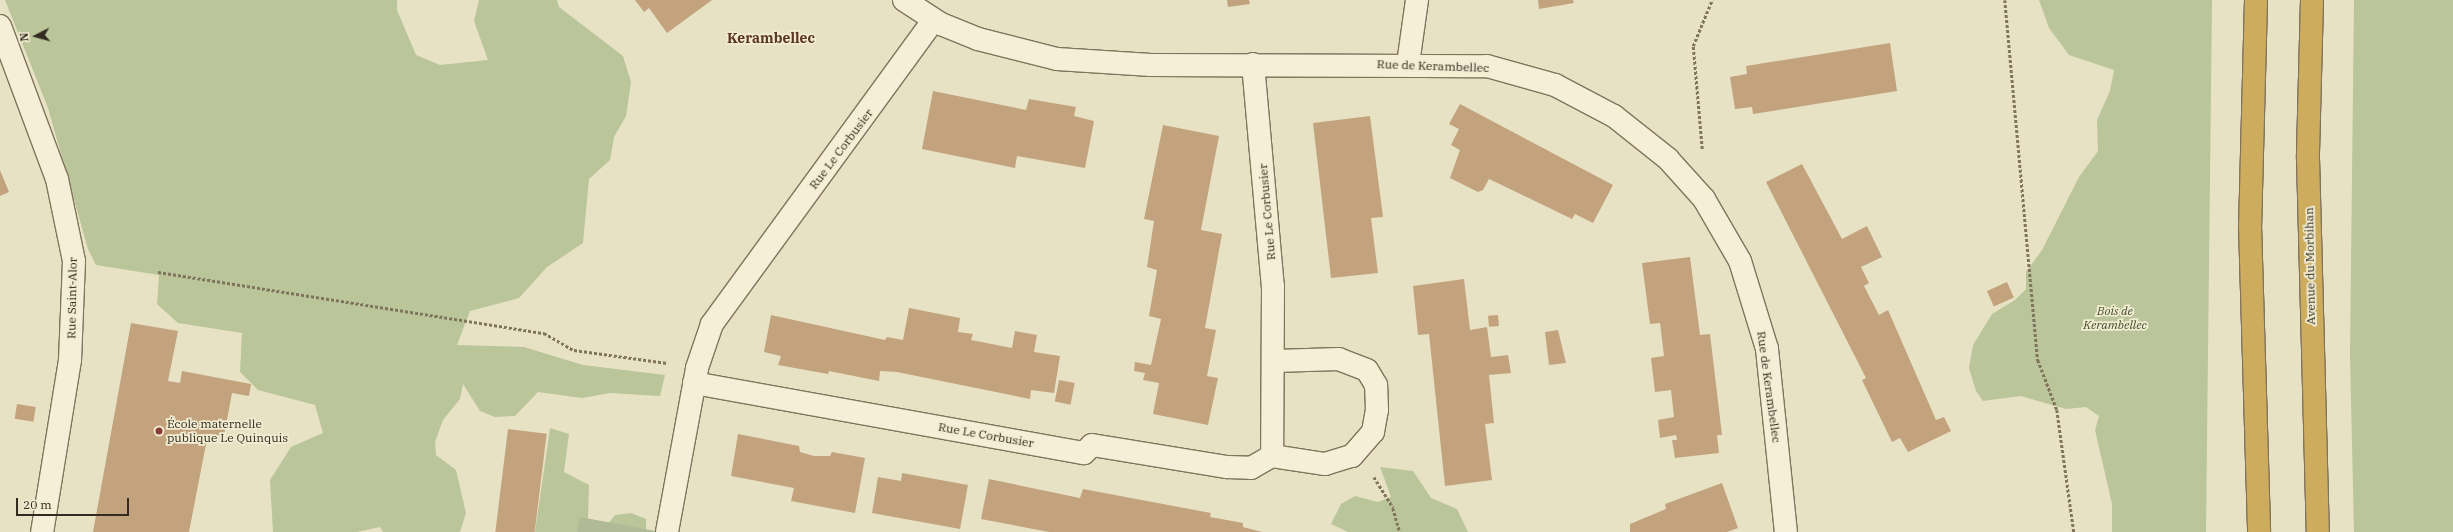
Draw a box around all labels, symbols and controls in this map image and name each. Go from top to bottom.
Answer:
north arrow [16,16,56,56]
district label: Kerambellec [727,30,815,46]
text: N [17,32,31,42]
street label: Rue de Kerambellec [1376,57,1490,75]
street label: Rue Le Corbusier [806,106,876,192]
street label: Rue Le Corbusier [1256,163,1278,261]
street label: Avenue du Morbihan [2302,207,2318,325]
street label: Rue Saint-Alor [64,257,80,339]
park label: Bois de Kerambellec [2083,304,2147,332]
street label: Rue de Kerambellec [1754,330,1784,444]
place label: École maternelle publique Le Quinquis [167,417,288,445]
street label: Rue Le Corbusier [937,420,1035,450]
marker: École maternelle publique Le Quinquis [154,426,164,436]
scale bar [18,490,131,516]
text: 20 m [23,497,52,512]

